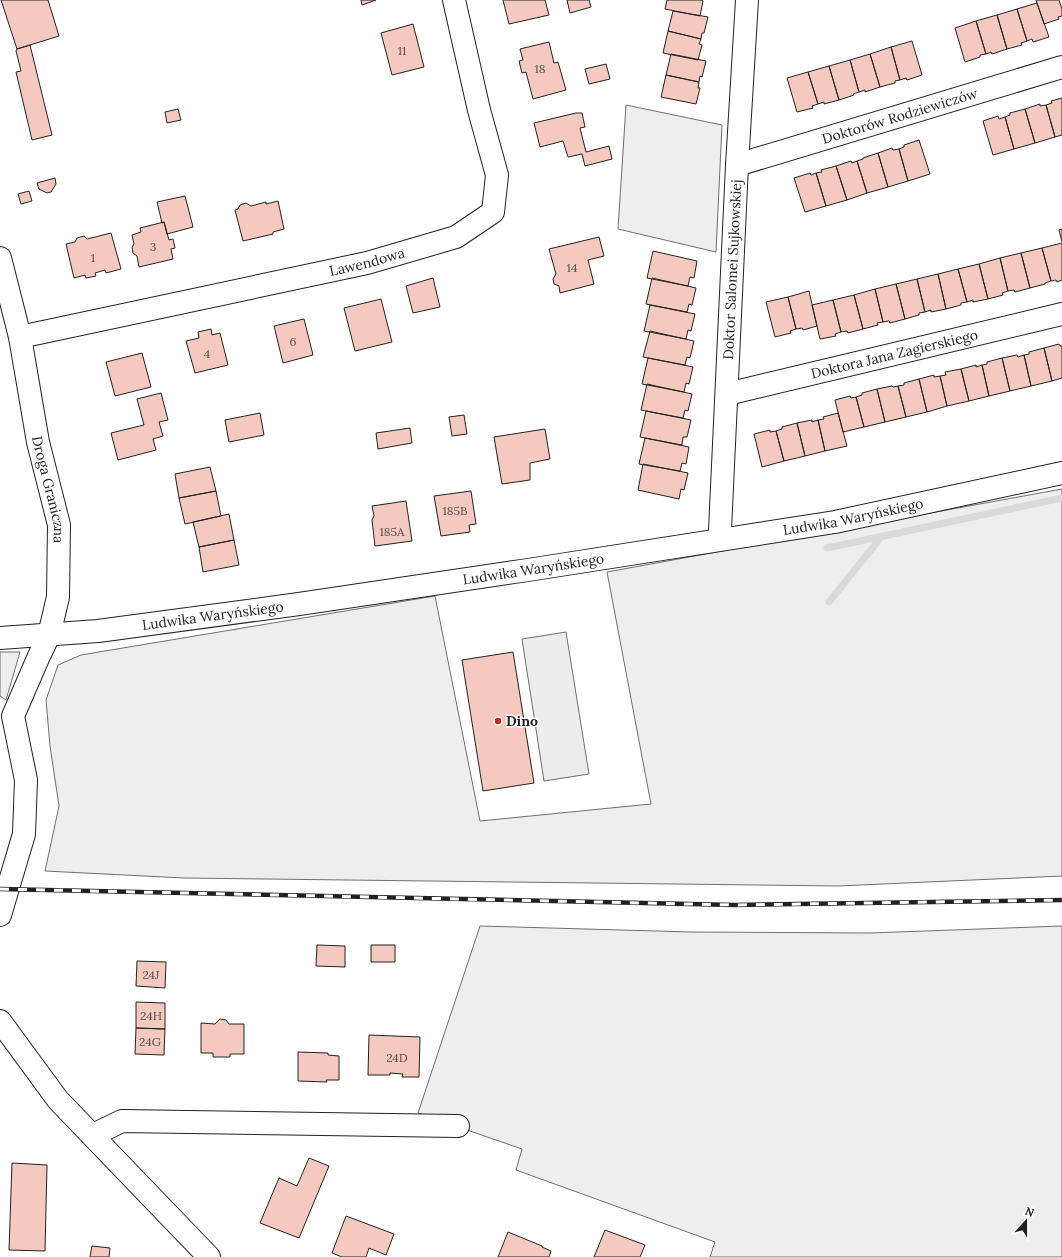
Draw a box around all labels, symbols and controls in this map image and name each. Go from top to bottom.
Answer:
house number: 11 [398,43,406,58]
house number: 18 [534,61,546,76]
street label: Doktorów Rodziewiczów [820,84,980,148]
street label: Doktor Salomei Sujkowskiej [719,179,745,360]
house number: 3 [150,239,157,254]
street label: Lawendowa [328,243,407,280]
house number: 1 [91,250,95,265]
house number: 14 [567,260,578,275]
street label: Doktora Jana Zagierskiego [809,325,980,383]
house number: 6 [290,334,297,349]
house number: 4 [204,346,211,361]
street label: Droga Graniczna [28,435,68,543]
street label: Ludwika Waryńskiego [782,494,925,539]
house number: 185B [442,503,468,518]
house number: 185A [379,524,405,539]
street label: Ludwika Waryńskiego [461,549,605,589]
street label: Ludwika Waryńskiego [141,597,285,634]
place label: Dino [506,712,538,730]
marker: Dino [493,716,503,726]
house number: 24J [142,967,160,982]
house number: 24H [140,1008,162,1023]
house number: 24G [139,1034,161,1049]
house number: 24D [386,1050,408,1065]
north arrow [1006,1201,1046,1241]
text: N [1023,1204,1037,1220]

